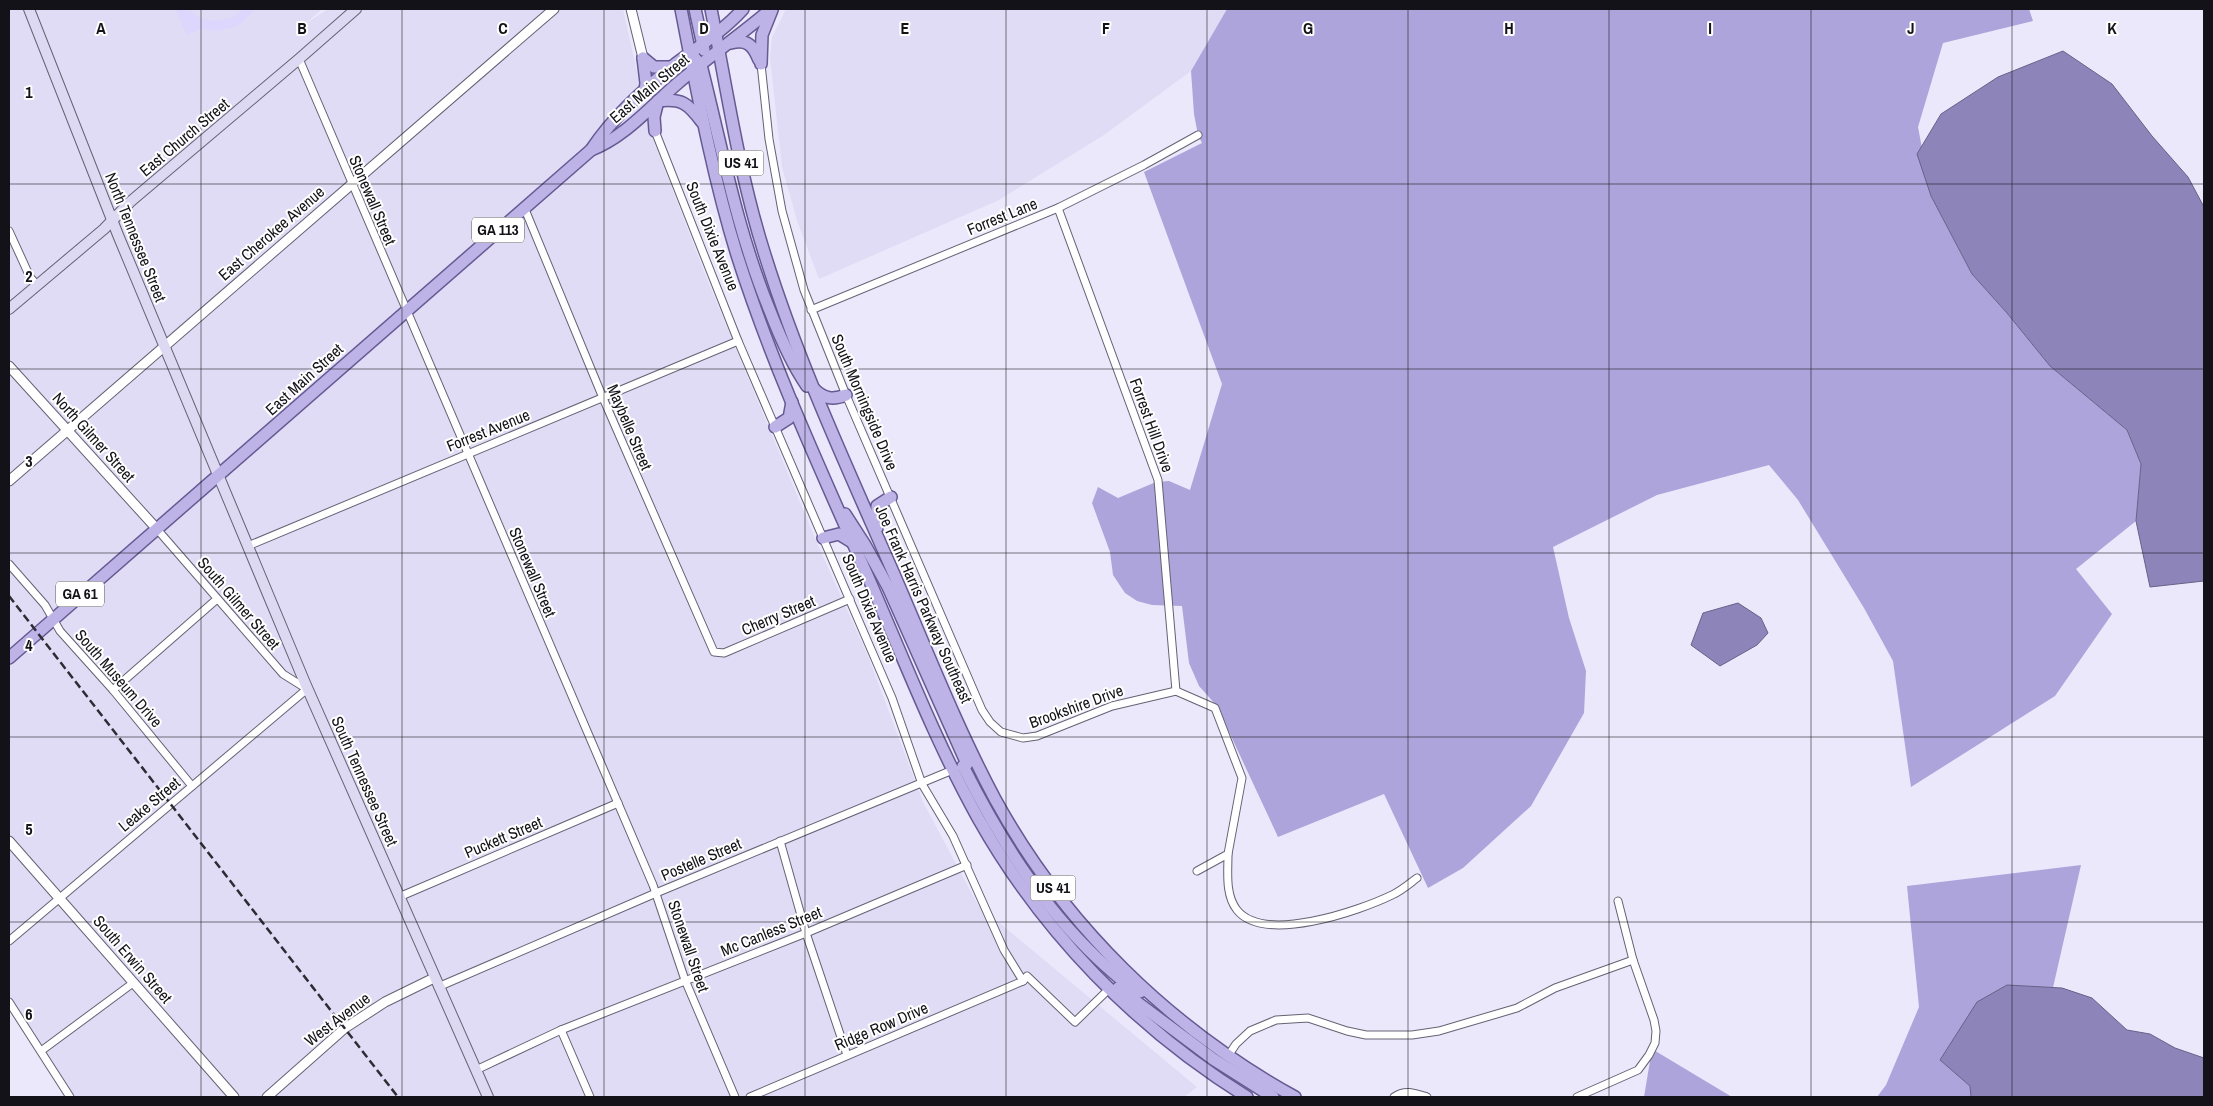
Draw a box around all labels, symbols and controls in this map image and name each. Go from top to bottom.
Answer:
text: A [96,17,106,39]
text: B [297,17,307,39]
text: C [498,17,508,39]
text: D [699,17,709,39]
text: E [901,17,910,39]
text: F [1102,17,1110,39]
text: G [1303,17,1313,39]
text: H [1504,17,1514,39]
text: I [1708,17,1712,39]
text: J [1907,17,1915,39]
text: K [2107,17,2117,39]
street label: East Main Street [604,48,694,128]
text: 1 [25,81,33,103]
street label: East Church Street [134,93,234,181]
road number: US 41 [718,150,764,176]
street label: Stonewall Street [344,152,402,249]
street label: North Tennessee Street [100,169,172,305]
street label: South Dixie Avenue [681,178,745,294]
street label: East Cherokee Avenue [213,181,329,285]
street label: Forrest Lane [964,192,1040,240]
road number: GA 113 [472,218,524,242]
text: 2 [25,265,33,287]
street label: South Morningside Drive [826,331,904,473]
street label: East Main Street [260,338,348,420]
street label: Forrest Hill Drive [1125,375,1179,475]
street label: Maybelle Street [602,381,658,474]
street label: North Gilmer Street [48,387,140,487]
street label: Forrest Avenue [443,403,533,457]
text: 3 [25,450,33,472]
street label: Joe Frank Harris Parkway Southeast [870,502,978,707]
street label: Stonewall Street [504,524,562,621]
street label: South Dixie Avenue [837,550,903,666]
street label: South Gilmer Street [193,552,286,654]
road number: GA 61 [56,582,104,606]
street label: Cherry Street [738,589,819,640]
street label: South Museum Drive [70,624,168,732]
text: 4 [25,634,33,656]
street label: Brookshire Drive [1026,679,1126,733]
street label: South Tennessee Street [327,713,404,850]
street label: Leake Street [113,771,185,836]
street label: Puckett Street [461,811,546,863]
text: 5 [25,818,33,840]
street label: Postelle Street [657,832,745,886]
road number: US 41 [1030,876,1076,900]
street label: Stonewall Street [663,897,715,995]
street label: Mc Canless Street [717,901,825,961]
street label: South Erwin Street [89,910,178,1008]
street label: West Avenue [300,987,374,1051]
street label: Ridge Row Drive [831,996,931,1056]
text: 6 [25,1003,33,1025]

